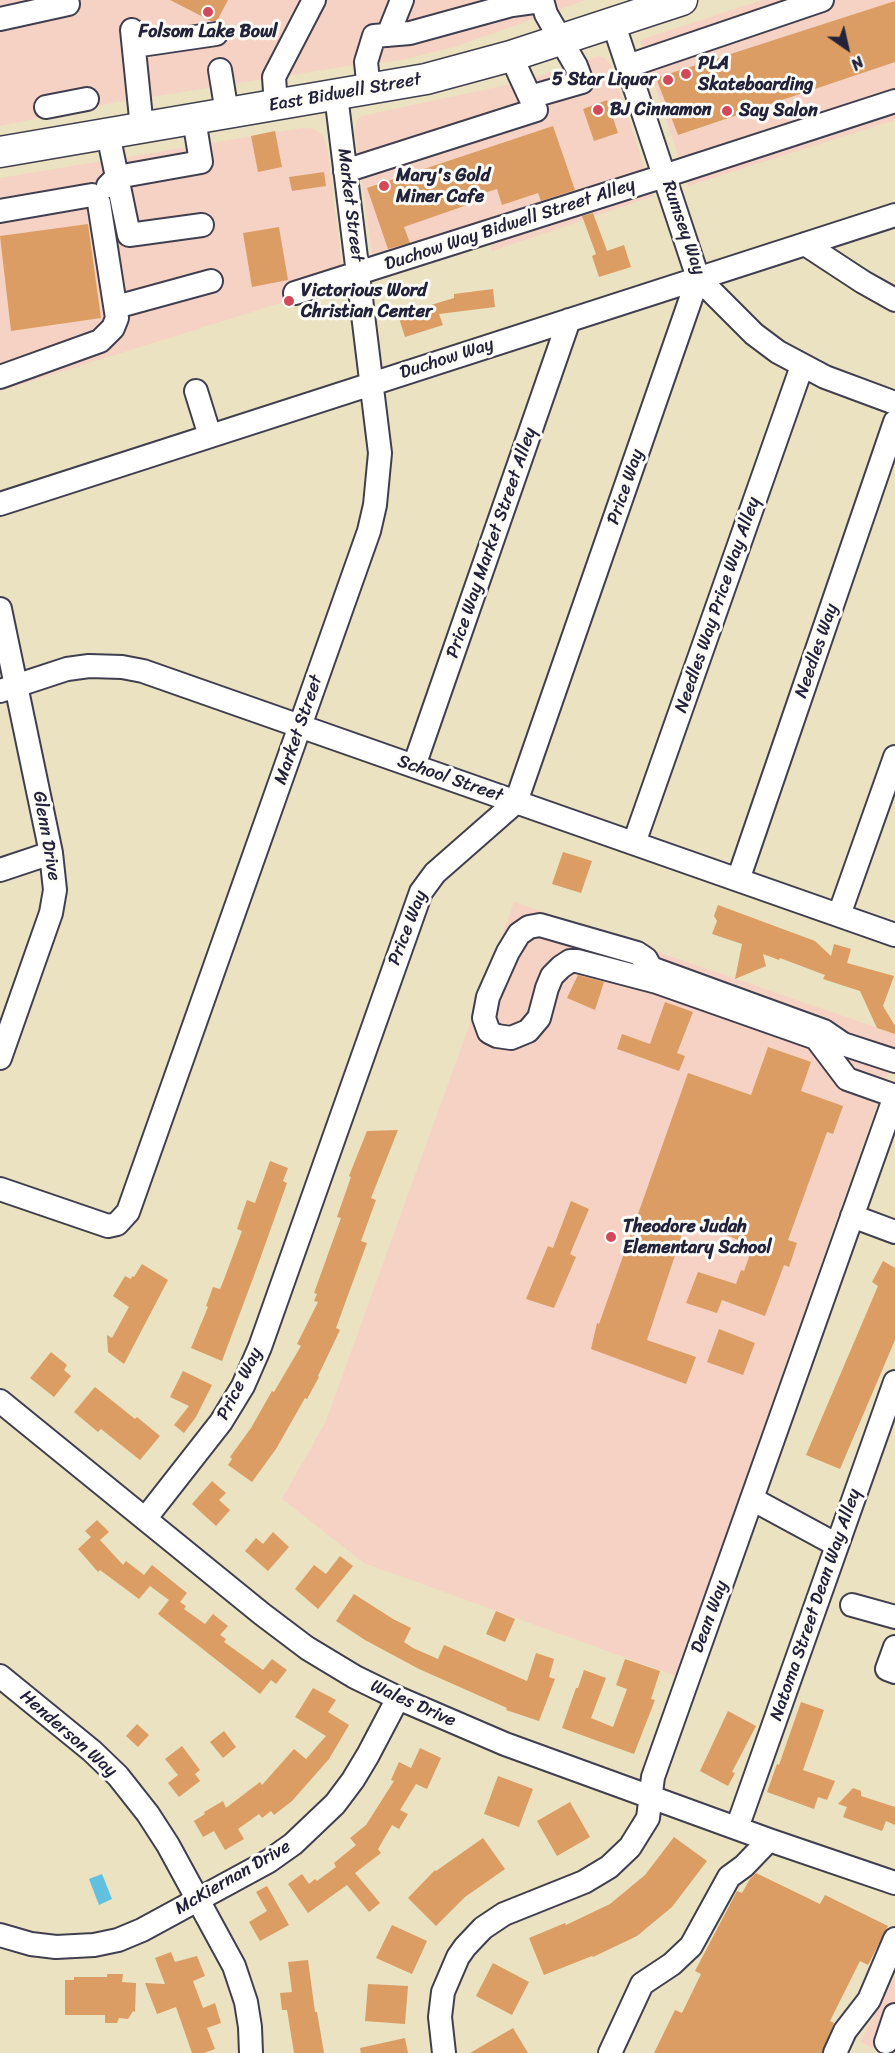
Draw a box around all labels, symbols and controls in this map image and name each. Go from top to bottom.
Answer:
marker: Folsom Lake Bowl [201,5,215,19]
north arrow [817,18,877,78]
place label: Folsom Lake Bowl [139,21,277,43]
text: N [845,48,870,78]
place label: PLA Skateboarding [698,53,813,96]
marker: PLA Skateboarding [679,67,693,81]
street label: East Bidwell Street [267,69,423,117]
place label: 5 Star Liquor [552,69,656,91]
marker: 5 Star Liquor [661,73,675,87]
place label: BJ Cinnamon [610,99,712,121]
place label: Say Salon [739,100,818,122]
marker: BJ Cinnamon [591,103,605,117]
marker: Say Salon [720,104,734,118]
street label: Market Street [332,147,368,263]
place label: Mary's Gold Miner Cafe [396,165,490,207]
street label: Duchow Way Bidwell Street Alley [382,174,638,276]
street label: Rumsey Way [657,178,709,278]
marker: Mary's Gold Miner Cafe [377,179,391,193]
place label: Victorious Word Christian Center [301,280,432,322]
marker: Victorious Word Christian Center [282,294,296,308]
street label: Duchow Way [397,334,497,384]
street label: Price Way Market Street Alley [442,425,542,661]
street label: Price Way [603,446,649,528]
street label: Needles Way Price Way Alley [671,494,765,716]
street label: Needles Way [791,601,843,701]
street label: Market Street [270,673,328,787]
street label: School Street [394,751,506,807]
street label: Glenn Drive [28,790,64,882]
street label: Price Way [384,888,432,968]
place label: Theodore Judah Elementary School [623,1216,772,1258]
marker: Theodore Judah Elementary School [604,1230,618,1244]
street label: Price Way [213,1344,267,1424]
street label: Natoma Street Dean Way Alley [766,1486,866,1724]
street label: Dean Way [687,1578,733,1656]
street label: Wales Drive [367,1676,459,1732]
street label: Henderson Way [15,1686,121,1782]
street label: McKiernan Drive [171,1836,295,1920]

